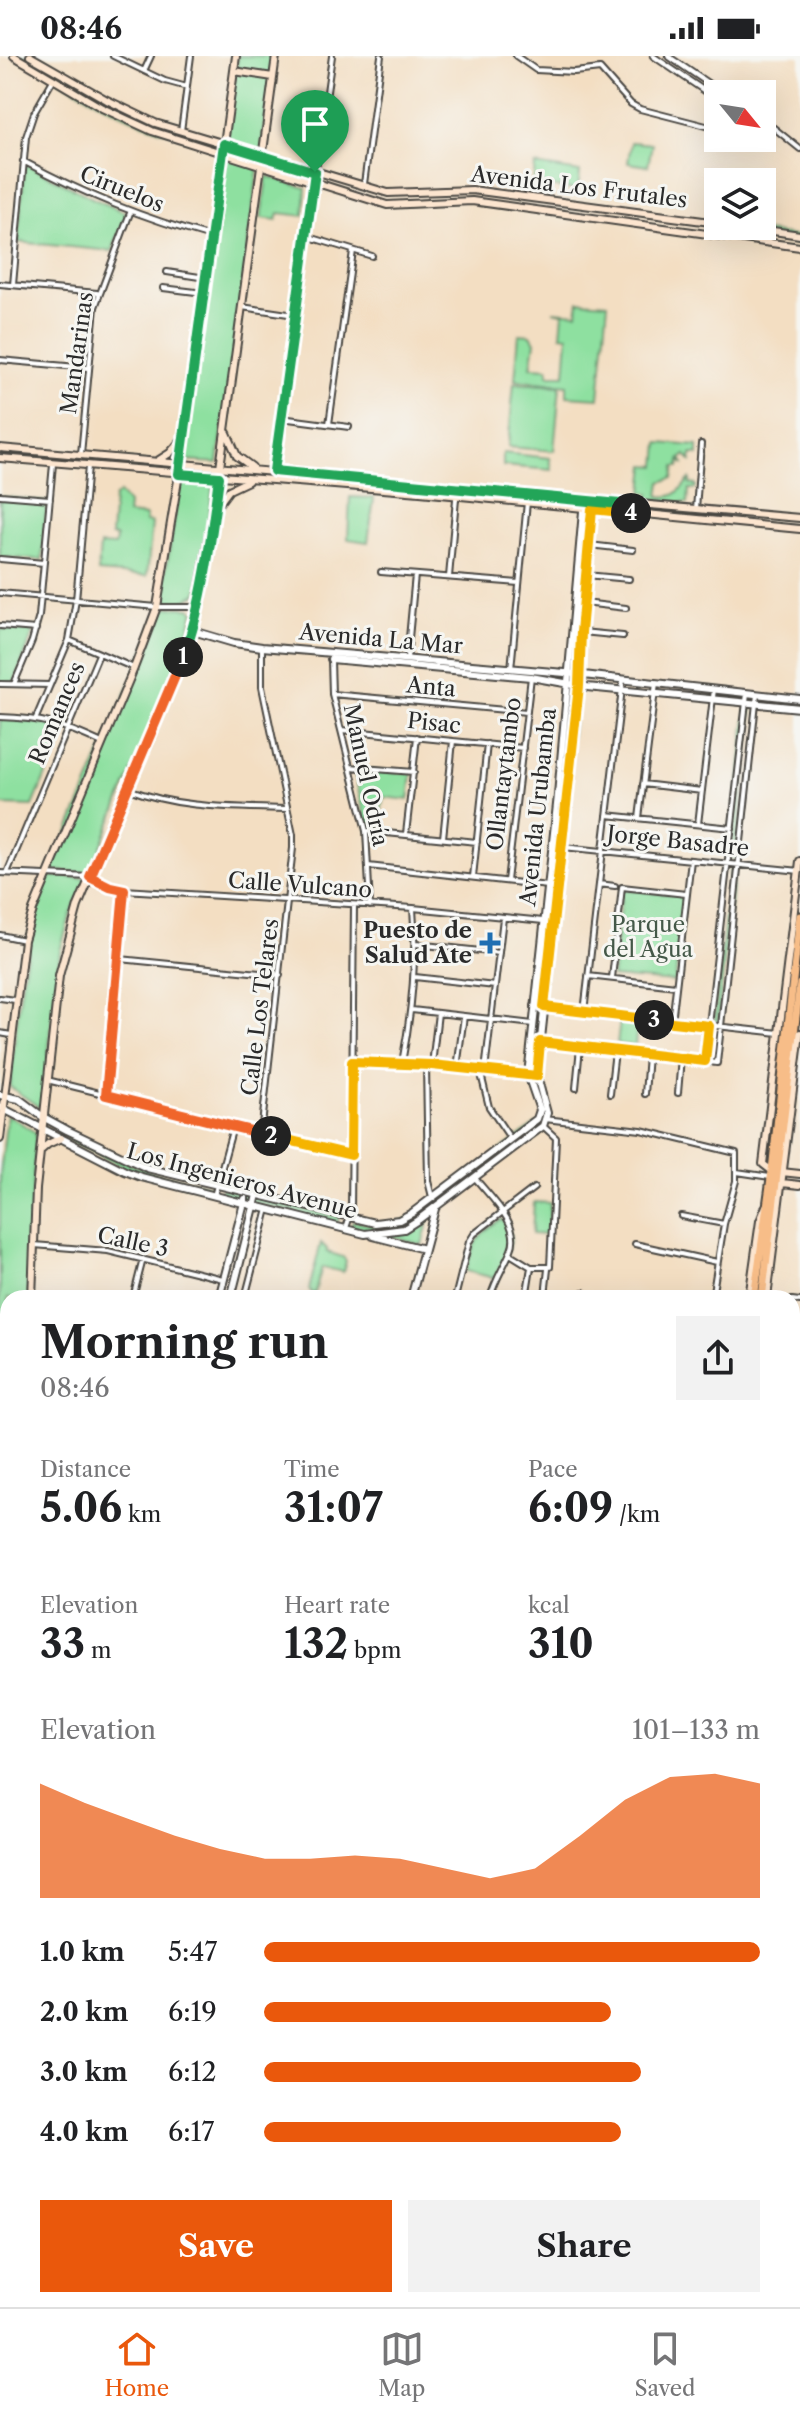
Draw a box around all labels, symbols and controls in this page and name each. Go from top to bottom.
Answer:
text: 08:46 [40,10,122,47]
north arrow [704,80,776,152]
map controls [704,80,776,240]
pin [281,90,349,172]
icon: arrive [293,102,337,146]
street label: Ciruelos [76,160,168,218]
street label: Avenida Los Frutales [468,160,689,214]
button: layers [704,168,776,240]
street label: Mandarinas [55,290,99,416]
pin: 4 [611,493,651,533]
text: 4 [624,499,638,526]
street label: Avenida La Mar [297,618,464,660]
pin: 1 [163,637,203,677]
text: 1 [178,643,188,670]
street label: Romances [23,658,91,768]
street label: Anta [404,671,457,703]
street label: Ollantaytambo [481,696,527,852]
street label: Manuel Odría [338,701,394,849]
street label: Avenida Urubamba [514,706,562,908]
street label: Pisac [406,707,462,739]
street label: Jorge Basadre [603,820,750,862]
street label: Calle Vulcano [227,867,373,903]
park label: Parque del Agua [603,911,693,963]
street label: Calle Los Telares [236,917,284,1097]
place label: Puesto de Salud Ate [363,917,472,969]
marker: Puesto de Salud Ate [479,932,501,954]
pin: 3 [634,1000,674,1040]
text: 3 [648,1006,660,1033]
pin: 2 [251,1116,291,1156]
text: 2 [265,1122,278,1149]
street label: Los Ingenieros Avenue [124,1137,360,1225]
street label: Calle 3 [95,1221,171,1263]
text: Morning run [40,1315,329,1369]
button: share [676,1316,760,1400]
text: 08:46 [40,1372,109,1404]
text: Distance [40,1456,131,1483]
text: Time [284,1456,340,1483]
text: Pace [528,1456,578,1483]
text: 5.06 [40,1483,122,1532]
text: 31:07 [284,1483,383,1532]
text: 6:09 [528,1483,613,1532]
text: km [122,1501,161,1528]
text: /km [613,1501,660,1528]
text: Elevation [40,1592,138,1619]
text: Heart rate [284,1592,390,1619]
text: kcal [528,1592,570,1619]
text: 33 [40,1619,85,1668]
text: 132 [284,1619,348,1668]
text: 310 [528,1619,594,1668]
text: m [85,1637,112,1664]
text: bpm [348,1637,401,1664]
text: Elevation [40,1714,156,1746]
text: 101–133 m [632,1714,760,1746]
text: 1.0 km [40,1936,125,1968]
text: 5:47 [168,1936,217,1968]
text: 2.0 km [40,1996,128,2028]
text: 6:19 [168,1996,217,2028]
text: 3.0 km [40,2056,128,2088]
text: 6:12 [168,2056,216,2088]
text: 4.0 km [40,2116,128,2148]
text: 6:17 [168,2116,214,2148]
button: Save [40,2200,392,2292]
button: Share [408,2200,760,2292]
tab: Home [105,2327,169,2402]
tab: Map [378,2327,425,2402]
tab: Saved [634,2327,695,2402]

